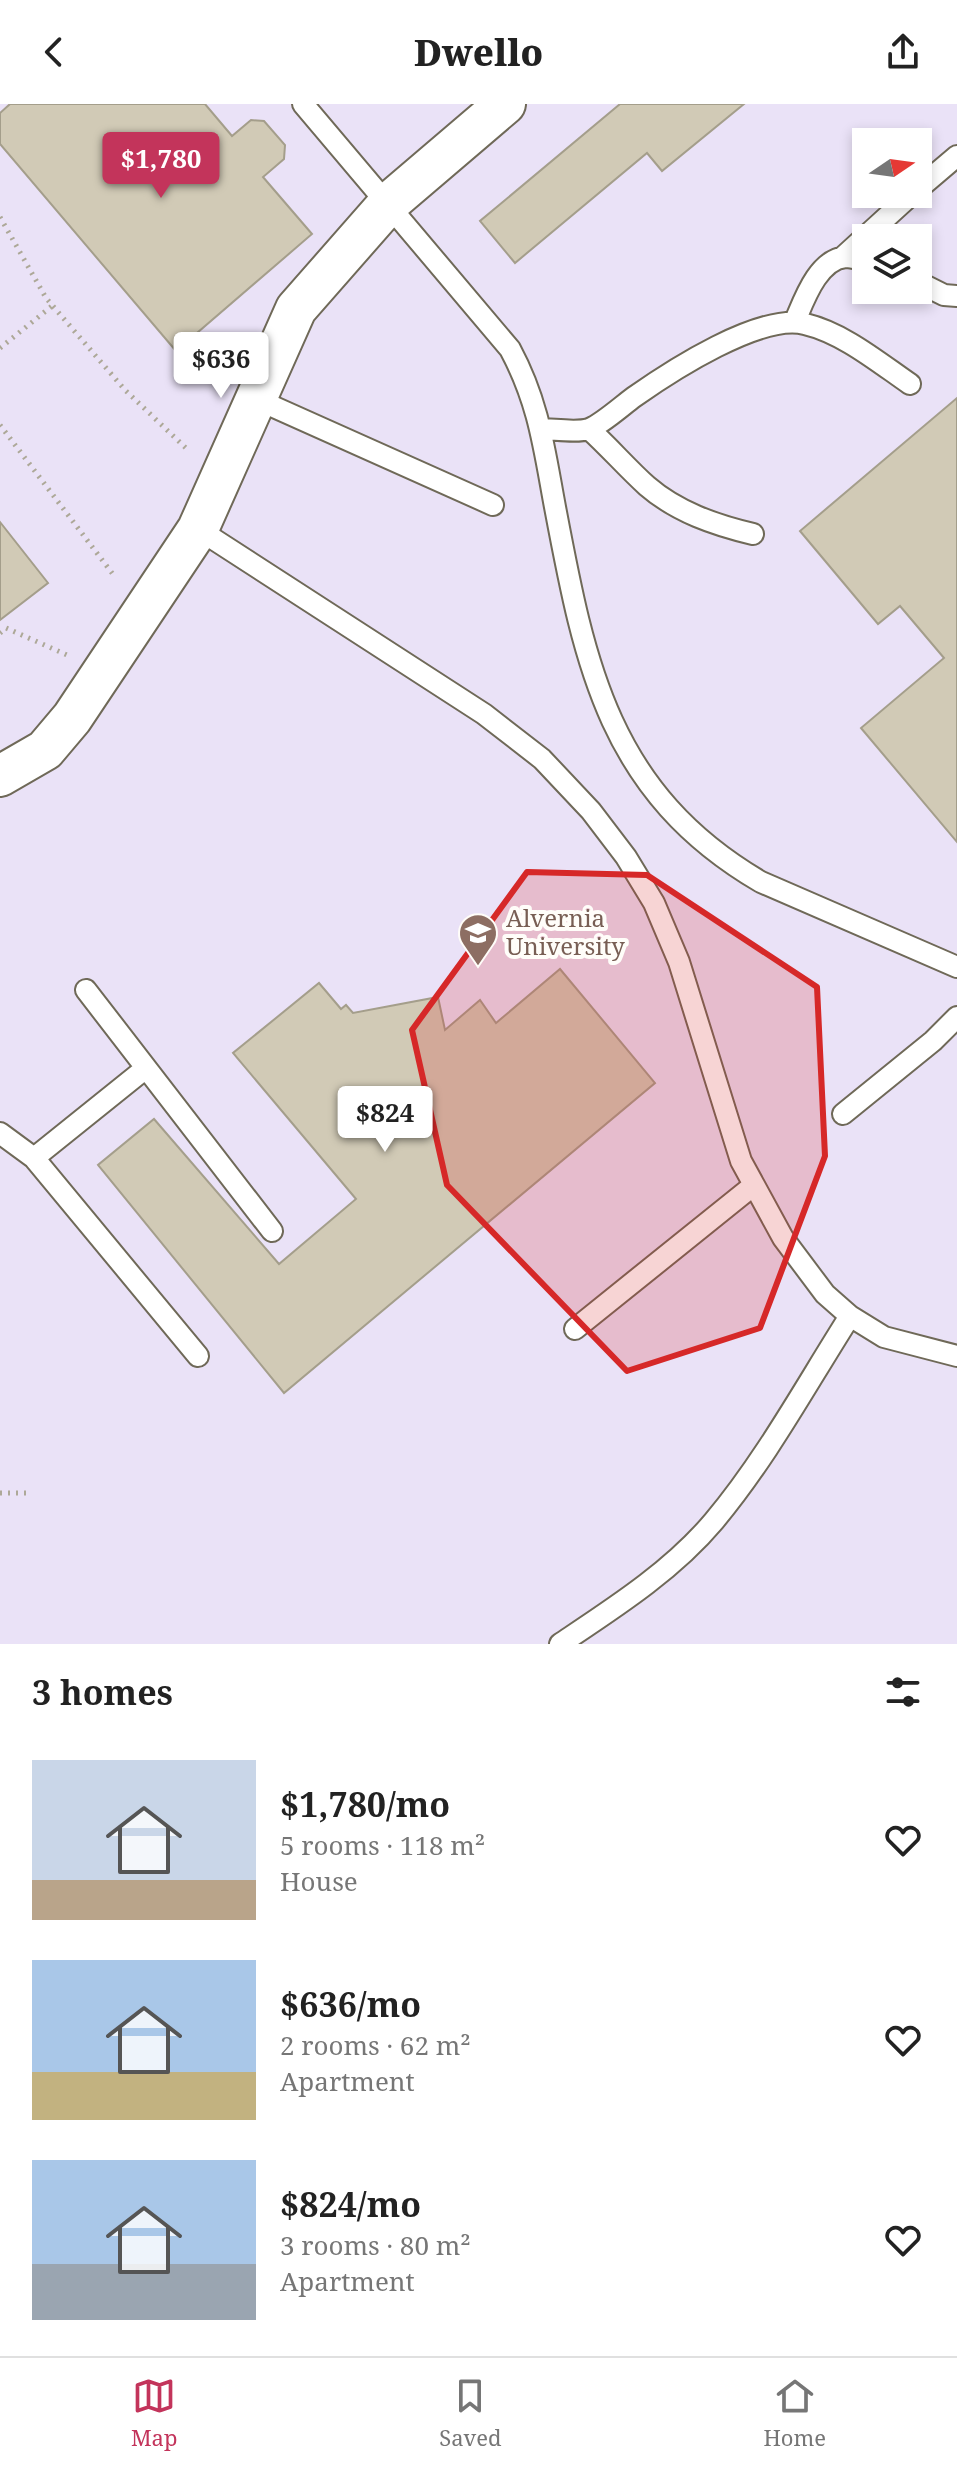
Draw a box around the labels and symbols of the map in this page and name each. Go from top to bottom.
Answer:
north arrow [852,128,932,208]
pin: $1,780 [96,132,226,200]
pin: $636 [174,332,268,400]
place label: Alvernia University [506,901,625,962]
school or university icon: Alvernia University [457,912,499,967]
pin: $824 [338,1086,432,1154]

